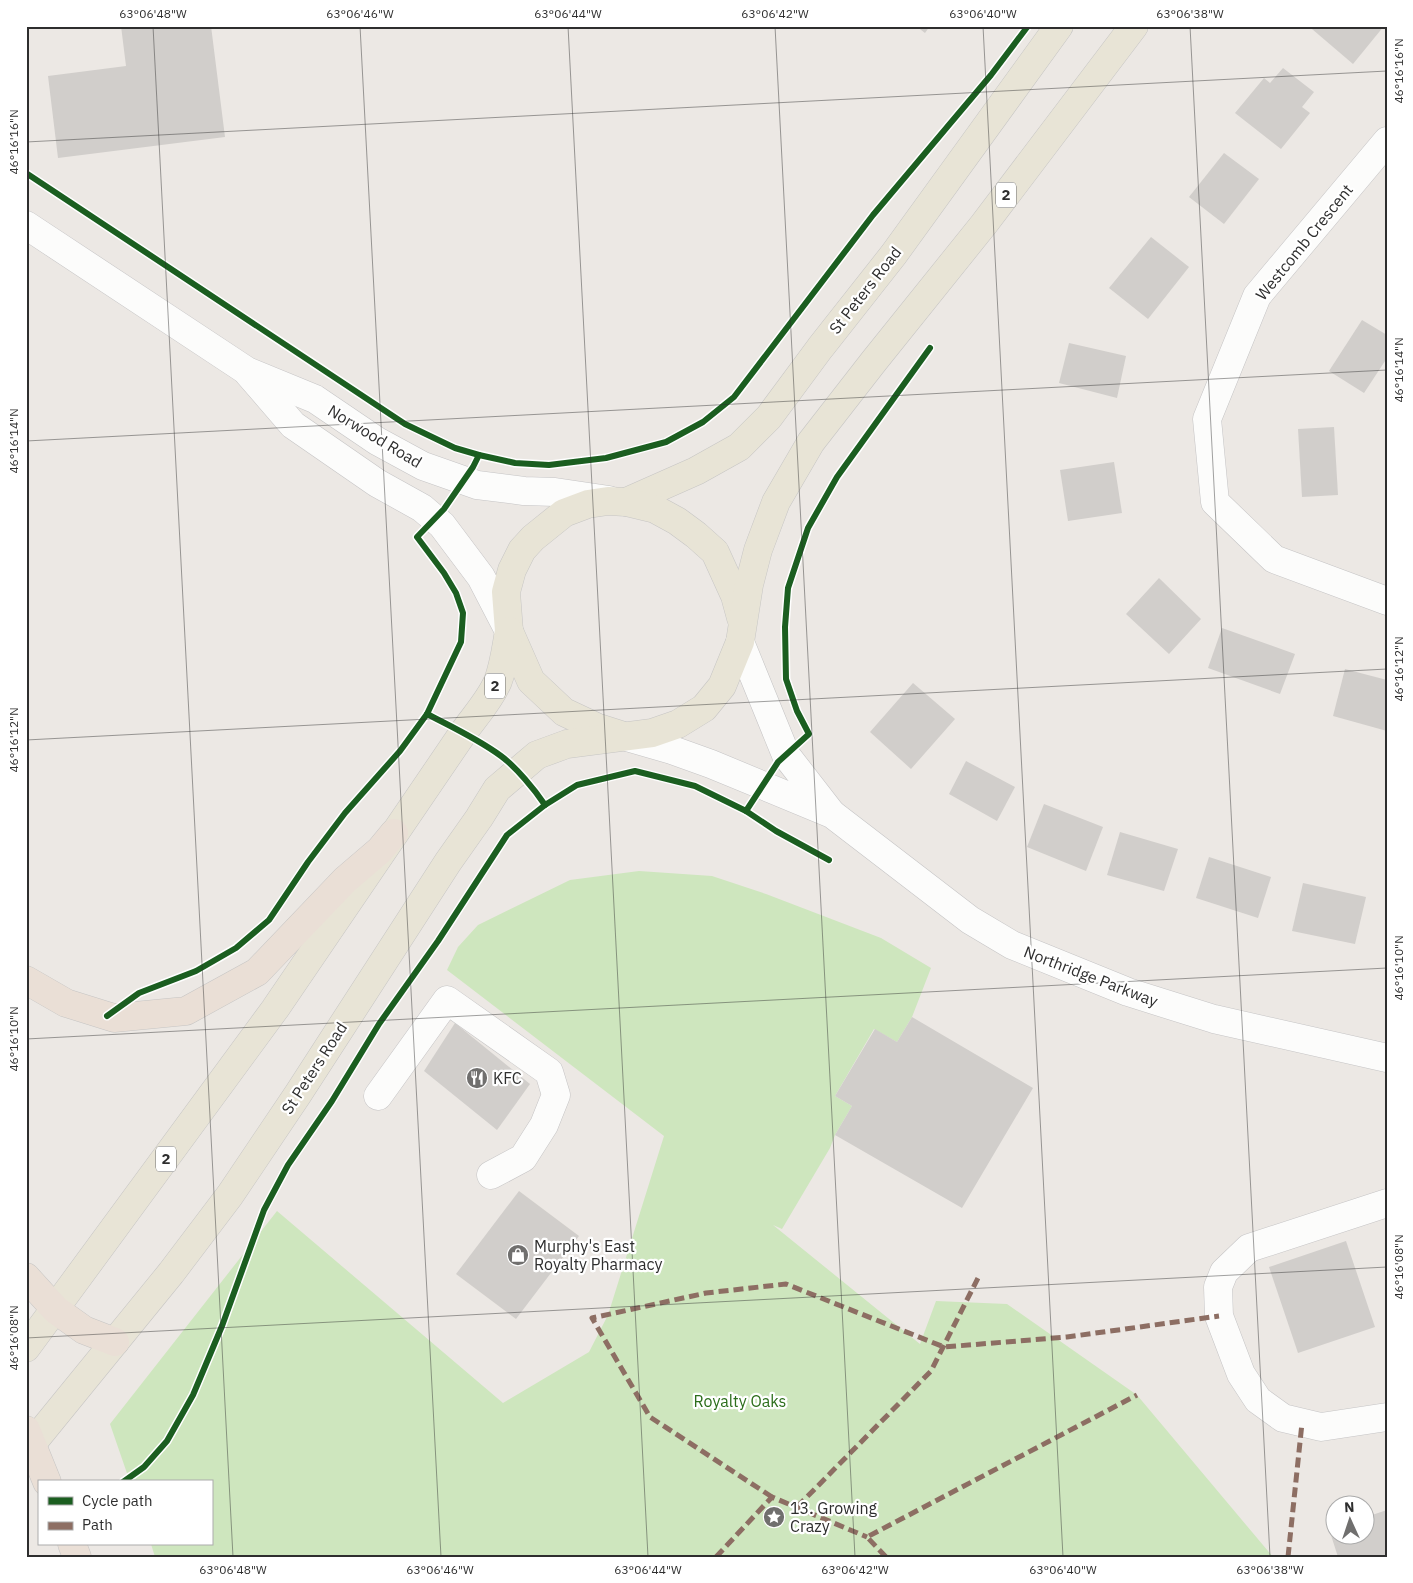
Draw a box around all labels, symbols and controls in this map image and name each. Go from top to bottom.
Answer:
text: 63°06'48"W [119,6,187,21]
text: 63°06'46"W [326,6,394,21]
text: 63°06'44"W [534,6,602,21]
text: 63°06'42"W [741,6,809,21]
text: 63°06'40"W [949,6,1017,21]
text: 63°06'38"W [1156,6,1224,21]
text: 46°16'16"N [1391,38,1406,104]
text: 46°16'16"N [6,109,21,175]
street label: Westcomb Crescent [1251,180,1357,304]
road number: 2 [996,182,1016,208]
street label: St Peters Road [825,242,905,338]
text: 46°16'14"N [1391,337,1406,403]
street label: Norwood Road [324,400,426,472]
text: 46°16'14"N [6,408,21,474]
text: 46°16'12"N [1391,636,1406,702]
road number: 2 [485,674,505,698]
text: 46°16'12"N [6,707,21,773]
text: 46°16'10"N [1391,935,1406,1001]
street label: Northridge Parkway [1021,941,1161,1011]
text: 46°16'10"N [6,1006,21,1072]
street label: St Peters Road [277,1018,351,1118]
restaurant icon: KFC [465,1066,489,1090]
place label: KFC [493,1068,522,1088]
road number: 2 [156,1146,176,1172]
text: 46°16'08"N [1391,1234,1406,1300]
place label: Murphy's East Royalty Pharmacy [534,1236,663,1274]
shop icon: Murphy's East Royalty Pharmacy [506,1243,530,1267]
text: 46°16'08"N [6,1305,21,1371]
park label: Royalty Oaks [694,1391,786,1411]
legend [38,1480,212,1546]
text: Cycle path [82,1491,153,1510]
north arrow [1326,1496,1376,1546]
place label: 13. Growing Crazy [790,1498,877,1536]
text: N [1344,1498,1355,1516]
place icon: 13. Growing Crazy [762,1505,786,1529]
text: Path [82,1515,113,1534]
text: 63°06'48"W [199,1562,267,1577]
text: 63°06'46"W [406,1562,474,1577]
text: 63°06'44"W [614,1562,682,1577]
text: 63°06'42"W [821,1562,889,1577]
text: 63°06'40"W [1029,1562,1097,1577]
text: 63°06'38"W [1236,1562,1304,1577]

